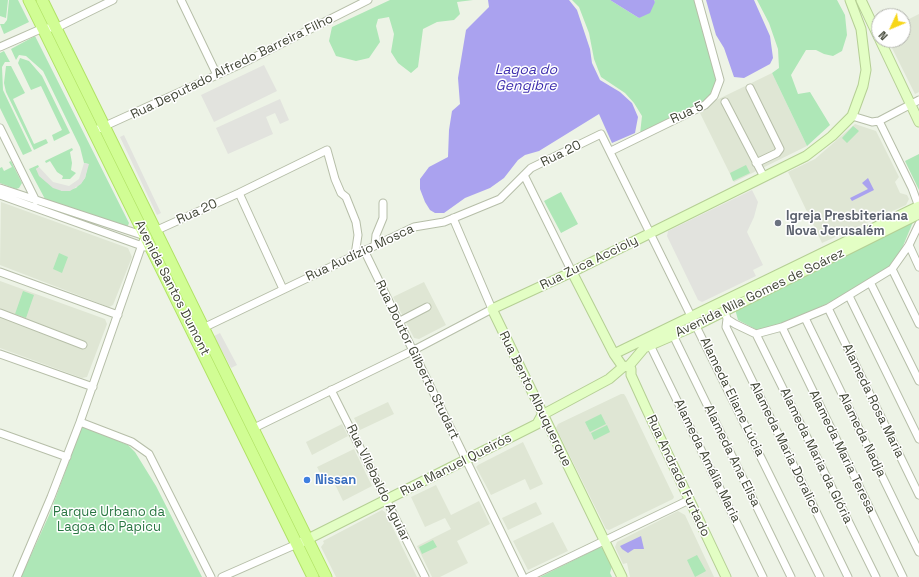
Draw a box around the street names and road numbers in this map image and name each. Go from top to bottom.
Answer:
street label: Rua Deputado Alfredo Barreira Filho [128,11,336,123]
street label: Rua 5 [668,99,706,127]
street label: Rua 20 [538,138,584,170]
street label: Rua 20 [174,196,220,228]
street label: Avenida Santos Dumont [131,218,213,358]
street label: Rua Audízio Mosca [304,221,416,285]
street label: Rua Zuca Accioly [537,233,641,293]
street label: Avenida Nila Gomes de Soárez [673,245,847,341]
street label: Rua Doutor Gilberto Studart [372,278,462,442]
street label: Rua Bento Albuquerque [495,329,575,469]
street label: Alameda Eliane Lúcia [696,335,768,459]
street label: Alameda Rosa Maria [839,341,907,461]
street label: Alameda Maria Doralice [746,379,824,517]
street label: Alameda Maria da Glória [776,386,856,526]
street label: Alameda Maria Teresa [805,388,879,516]
street label: Alameda Nadja [835,390,889,480]
street label: Alameda Amália Maria [670,397,744,525]
street label: Alameda Ana Elisa [700,402,764,510]
street label: Rua Andrade Furtado [643,413,713,539]
street label: Rua Vilebaldo Aguiar [343,422,413,544]
street label: Rua Manuel Queirós [398,430,514,500]

